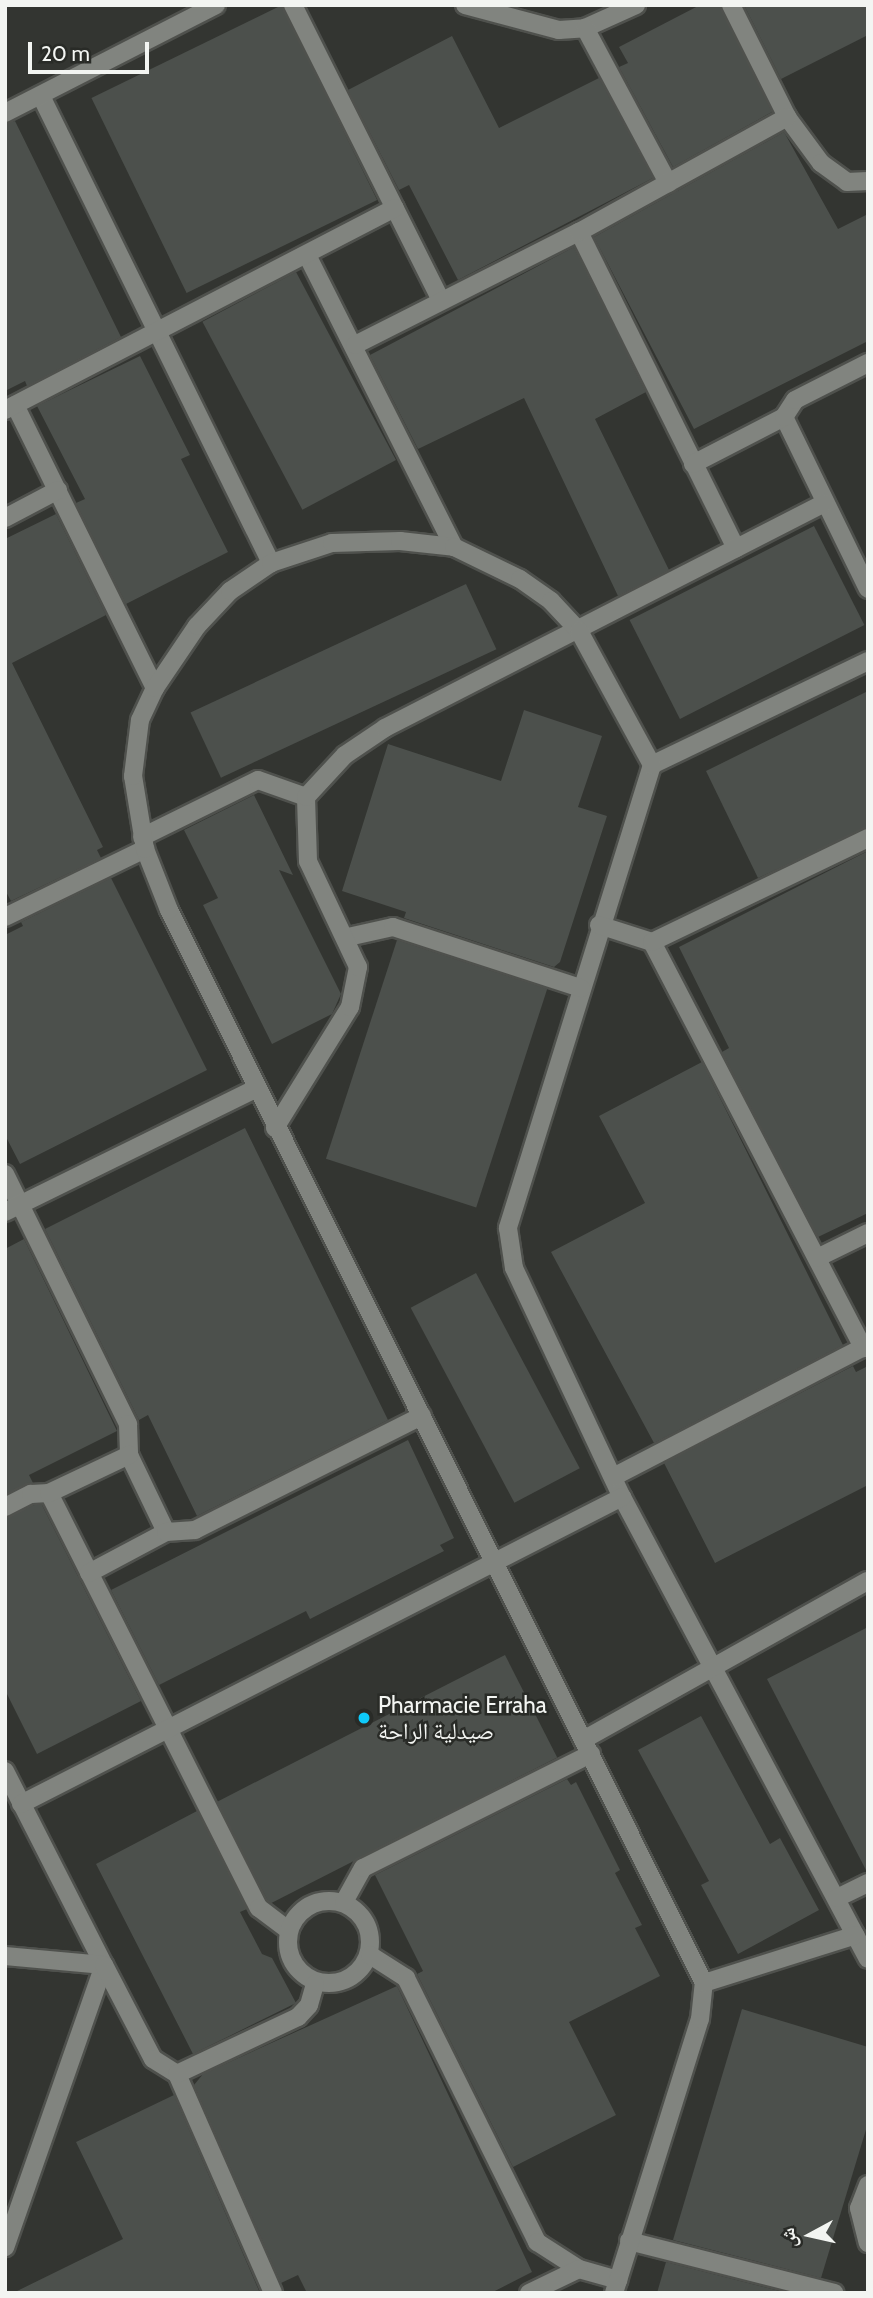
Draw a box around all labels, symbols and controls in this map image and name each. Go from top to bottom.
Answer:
scale bar [32,28,152,72]
text: 20 m [41,41,90,66]
place label: Pharmacie Erraha صيدلية الراحة [378,1691,547,1745]
marker: Pharmacie Erraha صيدلية الراحة [356,1710,372,1726]
north arrow [775,2200,845,2270]
text: ش [776,2226,802,2250]

